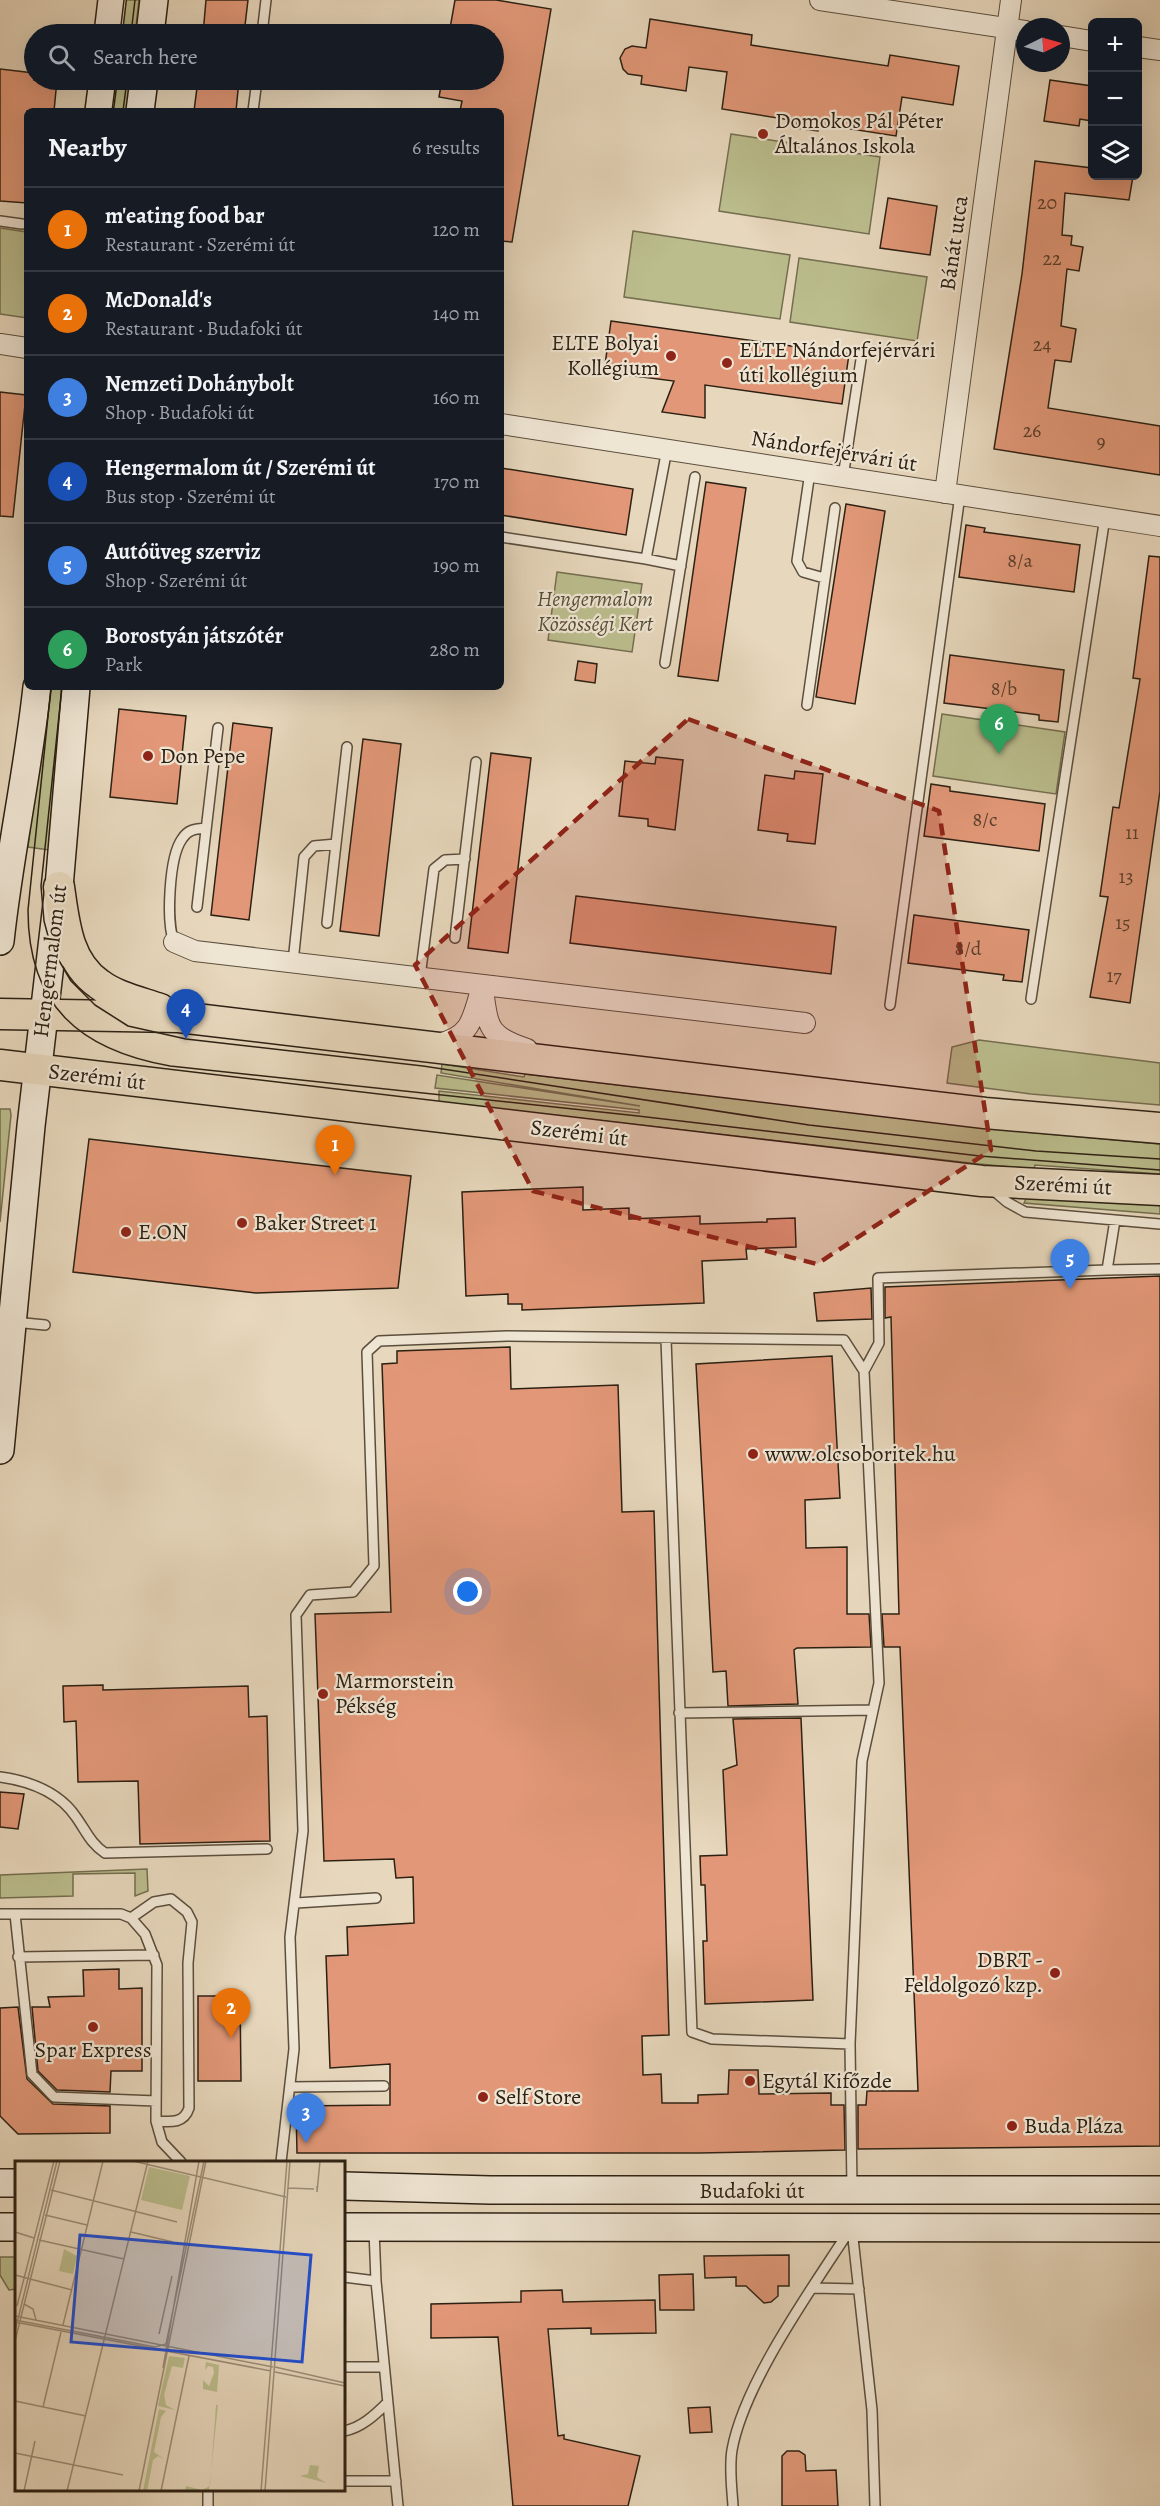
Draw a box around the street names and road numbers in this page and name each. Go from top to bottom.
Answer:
street label: Bánát utca [932,193,976,293]
street label: Nándorfejérvári út [749,423,919,479]
street label: Hengermalom út [26,883,74,1039]
street label: Szerémi út [47,1056,147,1098]
street label: Szerémi út [529,1112,629,1154]
street label: Szerémi út [1013,1167,1113,1203]
street label: Budafoki út [699,2176,805,2206]

